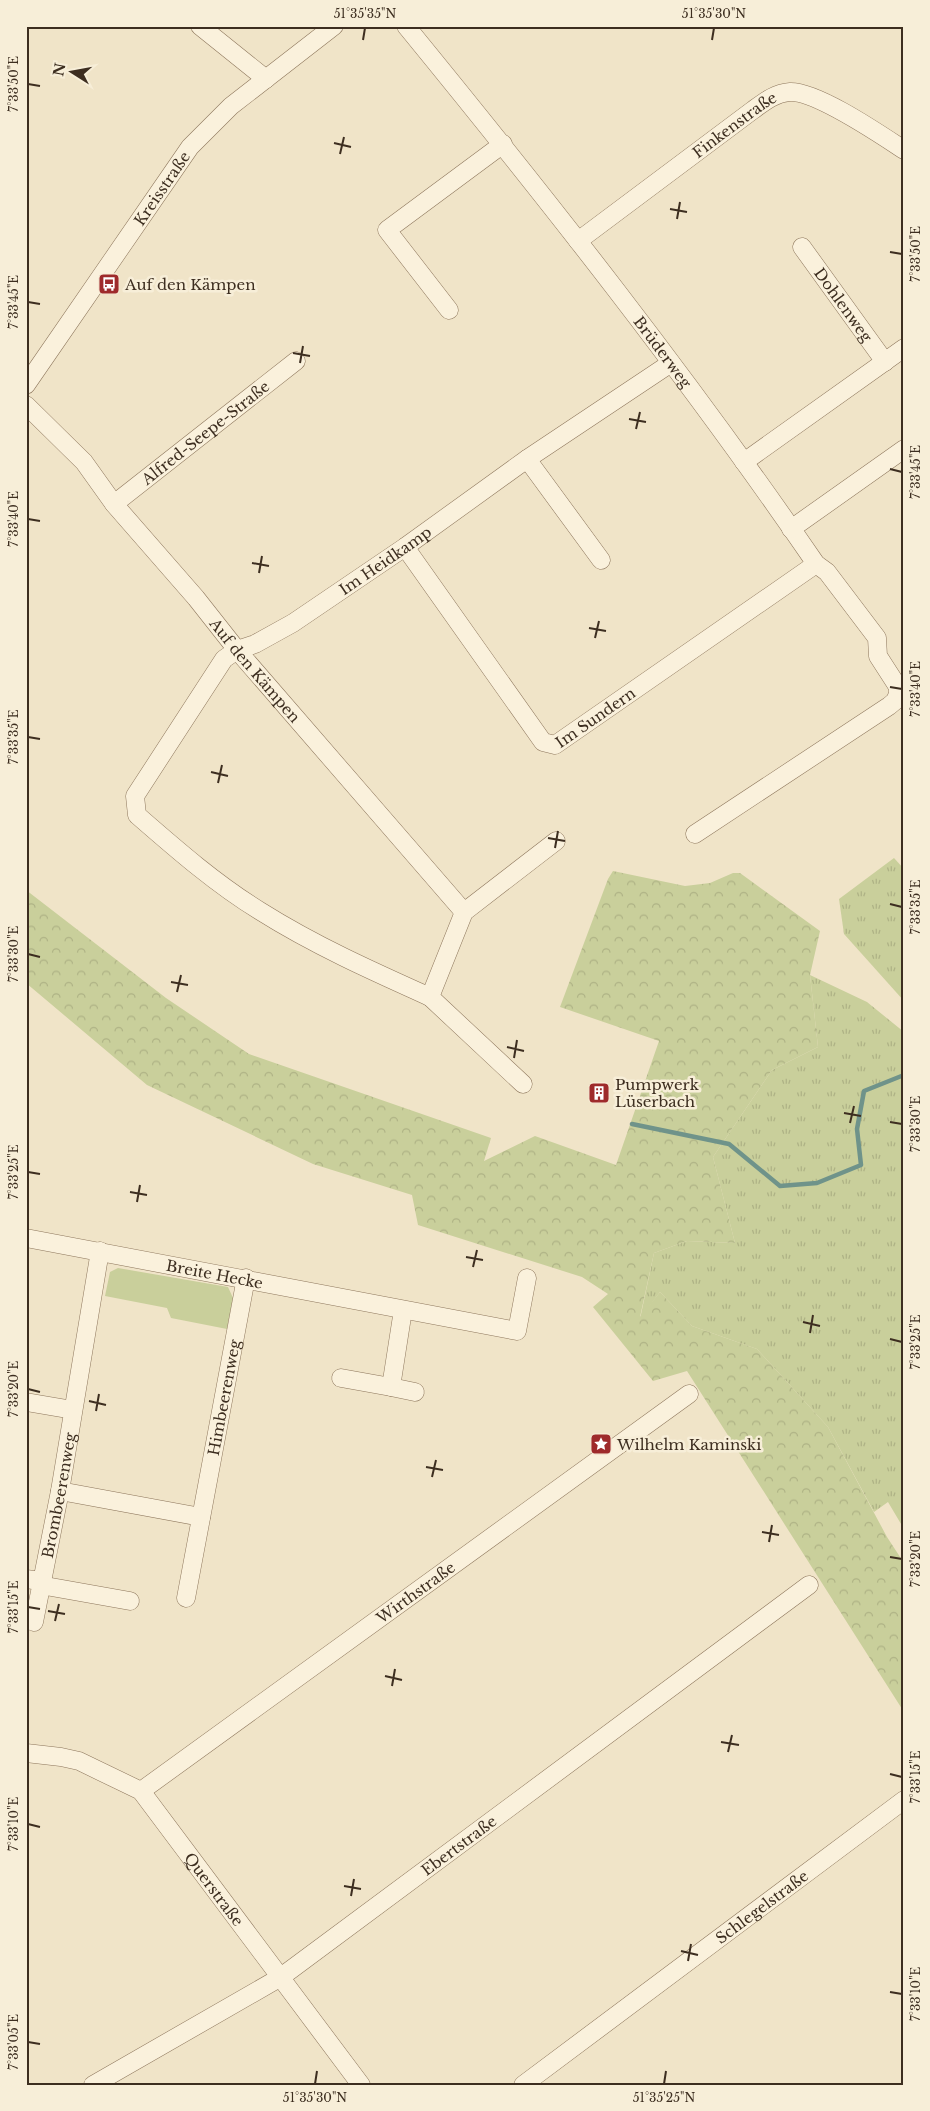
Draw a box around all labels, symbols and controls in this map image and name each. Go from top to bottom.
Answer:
text: 51°35'35"N [334,6,396,21]
text: 51°35'30"N [682,6,746,21]
north arrow [48,48,98,98]
text: 7°33'50"E [6,56,21,112]
text: N [49,61,69,78]
street label: Finkenstraße [688,87,780,162]
street label: Kreisstraße [129,147,194,229]
text: 7°33'50"E [908,226,923,282]
street label: Dohlenweg [810,264,877,346]
bus stop icon: Auf den Kämpen [97,272,121,296]
text: 7°33'45"E [6,275,21,329]
place label: Auf den Kämpen [124,275,256,294]
street label: Brüderweg [630,312,697,392]
street label: Alfred-Seepe-Straße [137,376,273,489]
text: 7°33'45"E [908,445,923,499]
text: 7°33'40"E [6,491,21,547]
street label: Im Heidkamp [335,522,435,599]
street label: Auf den Kämpen [205,613,305,726]
text: 7°33'40"E [908,661,923,717]
street label: Im Sundern [551,683,639,752]
text: 7°33'35"E [6,709,21,764]
text: 7°33'35"E [908,879,923,934]
text: 7°33'30"E [6,925,21,982]
place label: Pumpwerk Lüserbach [615,1075,700,1111]
building icon: Pumpwerk Lüserbach [587,1081,611,1105]
text: 7°33'30"E [908,1095,923,1152]
text: 7°33'25"E [6,1144,21,1199]
street label: Breite Hecke [165,1255,265,1292]
text: 7°33'25"E [908,1314,923,1369]
street label: Himbeerenweg [203,1337,244,1457]
text: 7°33'20"E [6,1360,21,1417]
street label: Brombeerenweg [37,1430,79,1560]
place icon: Wilhelm Kaminski [589,1432,613,1456]
place label: Wilhelm Kaminski [616,1435,761,1454]
text: 7°33'20"E [908,1530,923,1587]
street label: Wirthstraße [372,1557,459,1628]
text: 7°33'15"E [6,1580,21,1633]
text: 7°33'15"E [908,1750,923,1803]
text: 7°33'10"E [6,1796,21,1851]
street label: Ebertstraße [417,1811,500,1879]
street label: Querstraße [181,1849,248,1930]
street label: Schlegelstraße [712,1866,812,1947]
text: 7°33'10"E [908,1966,923,2021]
text: 7°33'05"E [6,2014,21,2070]
text: 51°35'30"N [283,2090,347,2105]
text: 51°35'25"N [633,2090,695,2105]

